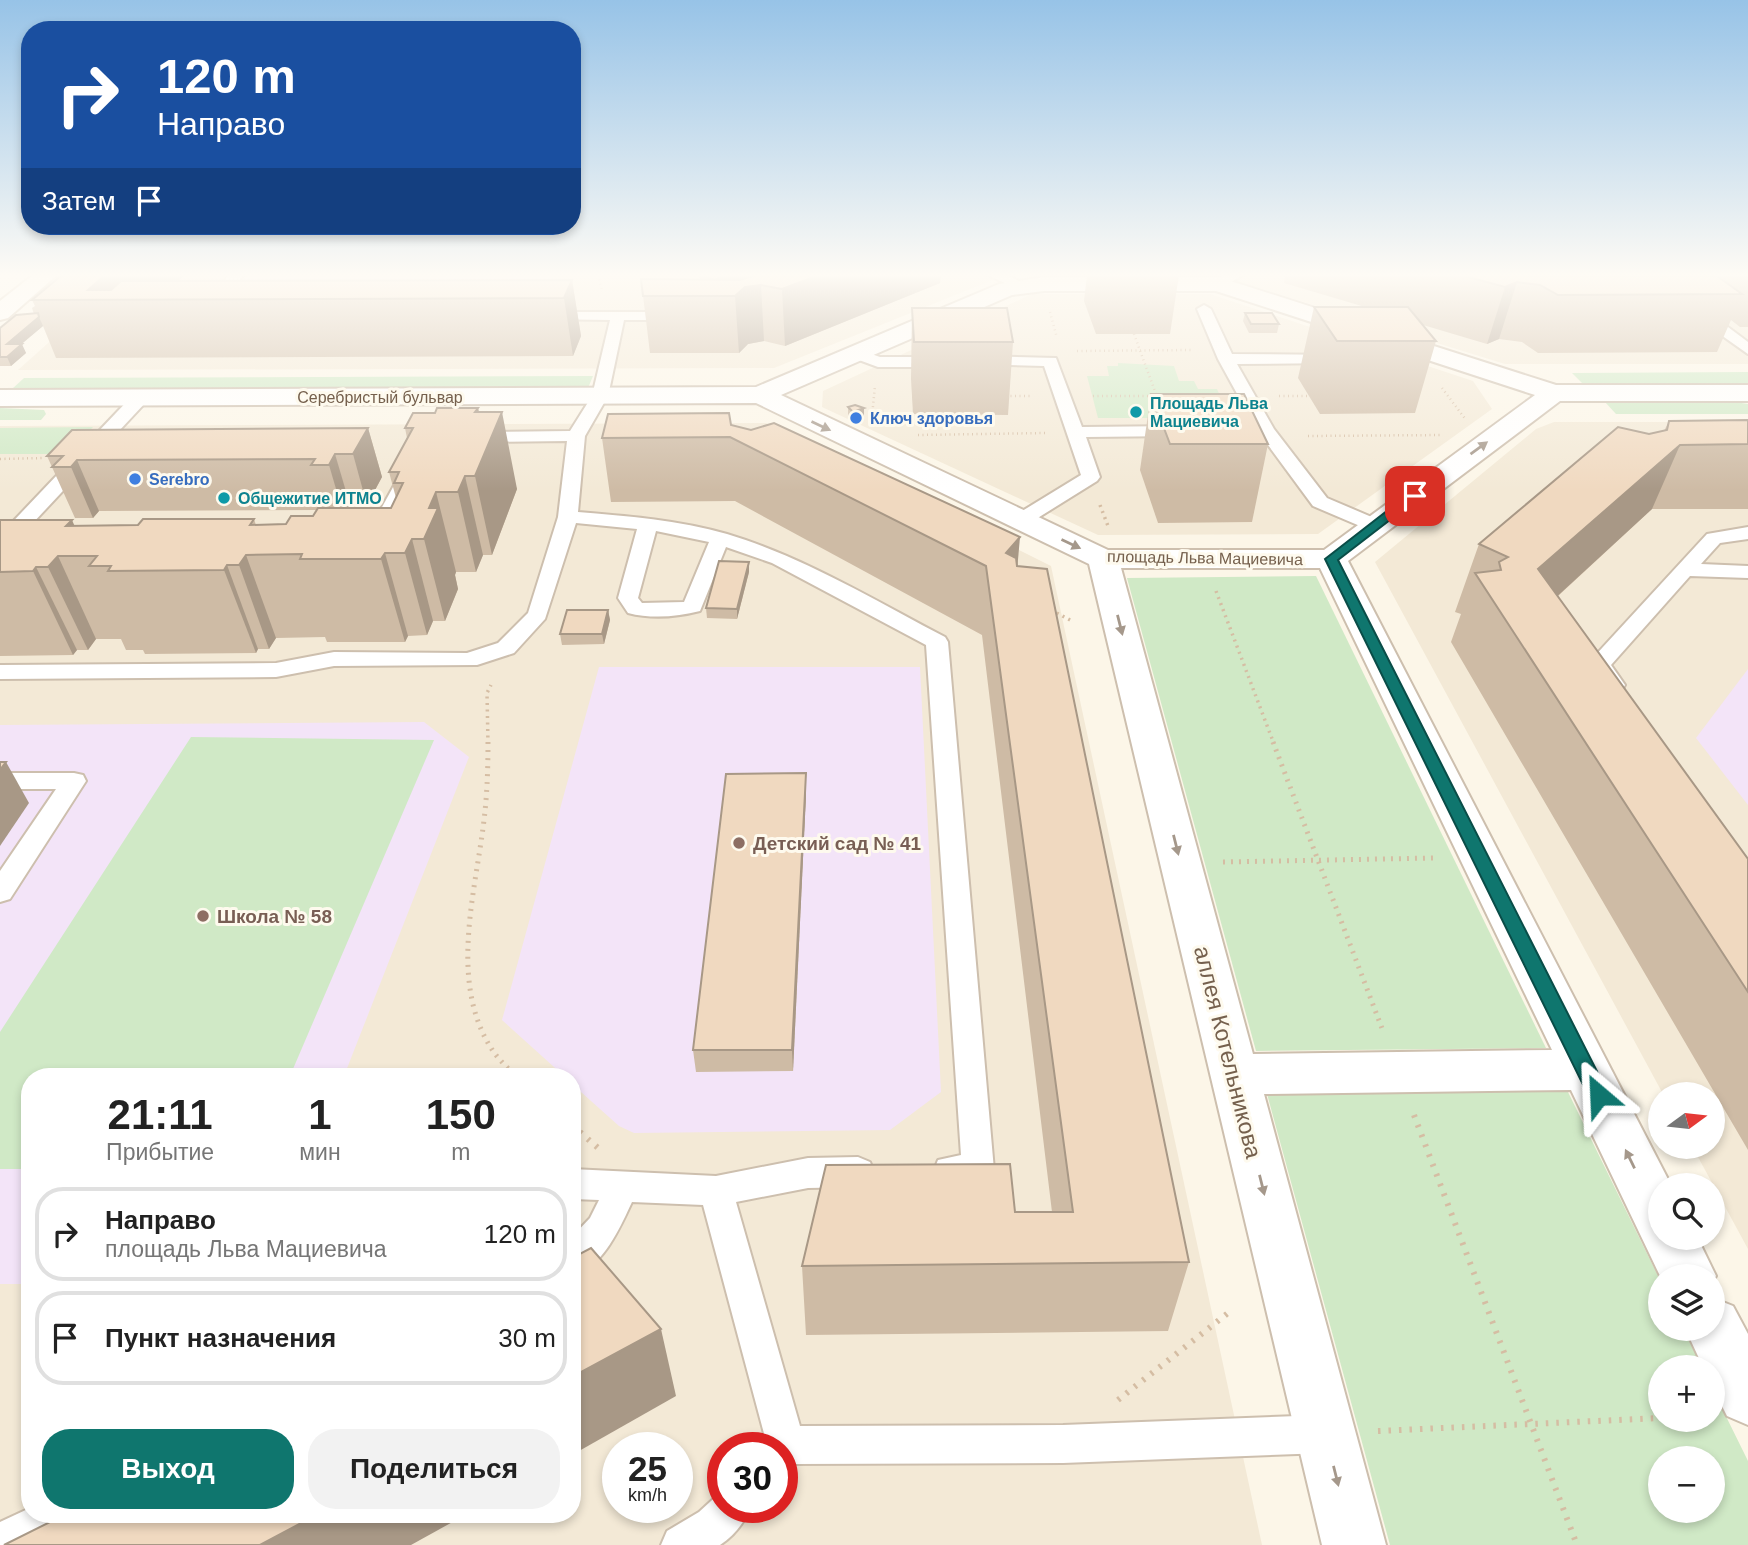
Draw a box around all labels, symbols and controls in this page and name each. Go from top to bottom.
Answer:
icon: right [42,49,133,140]
text: 120 m [157,49,296,103]
text: Направо [157,106,285,142]
icon: arrive [130,182,168,220]
text: Затем [42,186,116,216]
street label: Серебристый бульвар [297,389,463,406]
place label: Площадь Льва Мациевича [1150,395,1268,430]
marker: Площадь Льва Мациевича [1128,404,1144,420]
marker: Ключ здоровья [848,410,864,426]
place label: Ключ здоровья [870,410,993,427]
one-way arrow [811,420,831,432]
one-way arrow [1470,441,1488,455]
pin [1385,466,1445,526]
marker: Serebro [127,471,143,487]
place label: Serebro [149,471,210,488]
icon: arrive [1396,477,1434,515]
marker: Общежитие ИТМО [216,490,232,506]
place label: Общежитие ИТМО [238,490,382,507]
one-way arrow [1061,538,1081,550]
street label: площадь Льва Мациевича [1107,548,1303,568]
one-way arrow [1115,614,1126,636]
place label: Детский сад № 41 [753,833,922,854]
one-way arrow [1171,834,1182,856]
marker: Детский сад № 41 [731,835,747,851]
place label: Школа № 58 [217,906,332,927]
marker: Школа № 58 [195,908,211,924]
street label: аллея Котельникова [1189,943,1267,1161]
position arrow [1562,1058,1636,1132]
north arrow [1648,1082,1726,1158]
map controls [1648,1082,1725,1523]
text: 21:11 [108,1091,213,1138]
text: 1 [308,1091,332,1138]
text: 150 [426,1091,496,1138]
text: Прибытие [106,1139,214,1165]
text: мин [299,1139,341,1165]
text: m [451,1139,470,1165]
one-way arrow [1625,1149,1636,1169]
button: search [1648,1173,1725,1250]
one-way arrow [1257,1174,1268,1196]
text: Направо [105,1205,216,1235]
icon: right [46,1215,84,1253]
text: 120 m [484,1219,556,1249]
text: площадь Льва Мациевича [105,1236,387,1262]
button: layers [1648,1264,1725,1341]
icon: arrive [46,1319,84,1357]
text: Пункт назначения [105,1323,336,1353]
text: 30 m [498,1323,556,1353]
button: + [1648,1355,1725,1432]
button: Выход [42,1429,294,1509]
button: Поделиться [308,1429,560,1509]
speed limit sign: 30 [707,1432,798,1523]
button: − [1648,1446,1725,1523]
text: 25 [628,1449,667,1488]
one-way arrow [1331,1465,1342,1487]
text: km/h [628,1485,667,1505]

